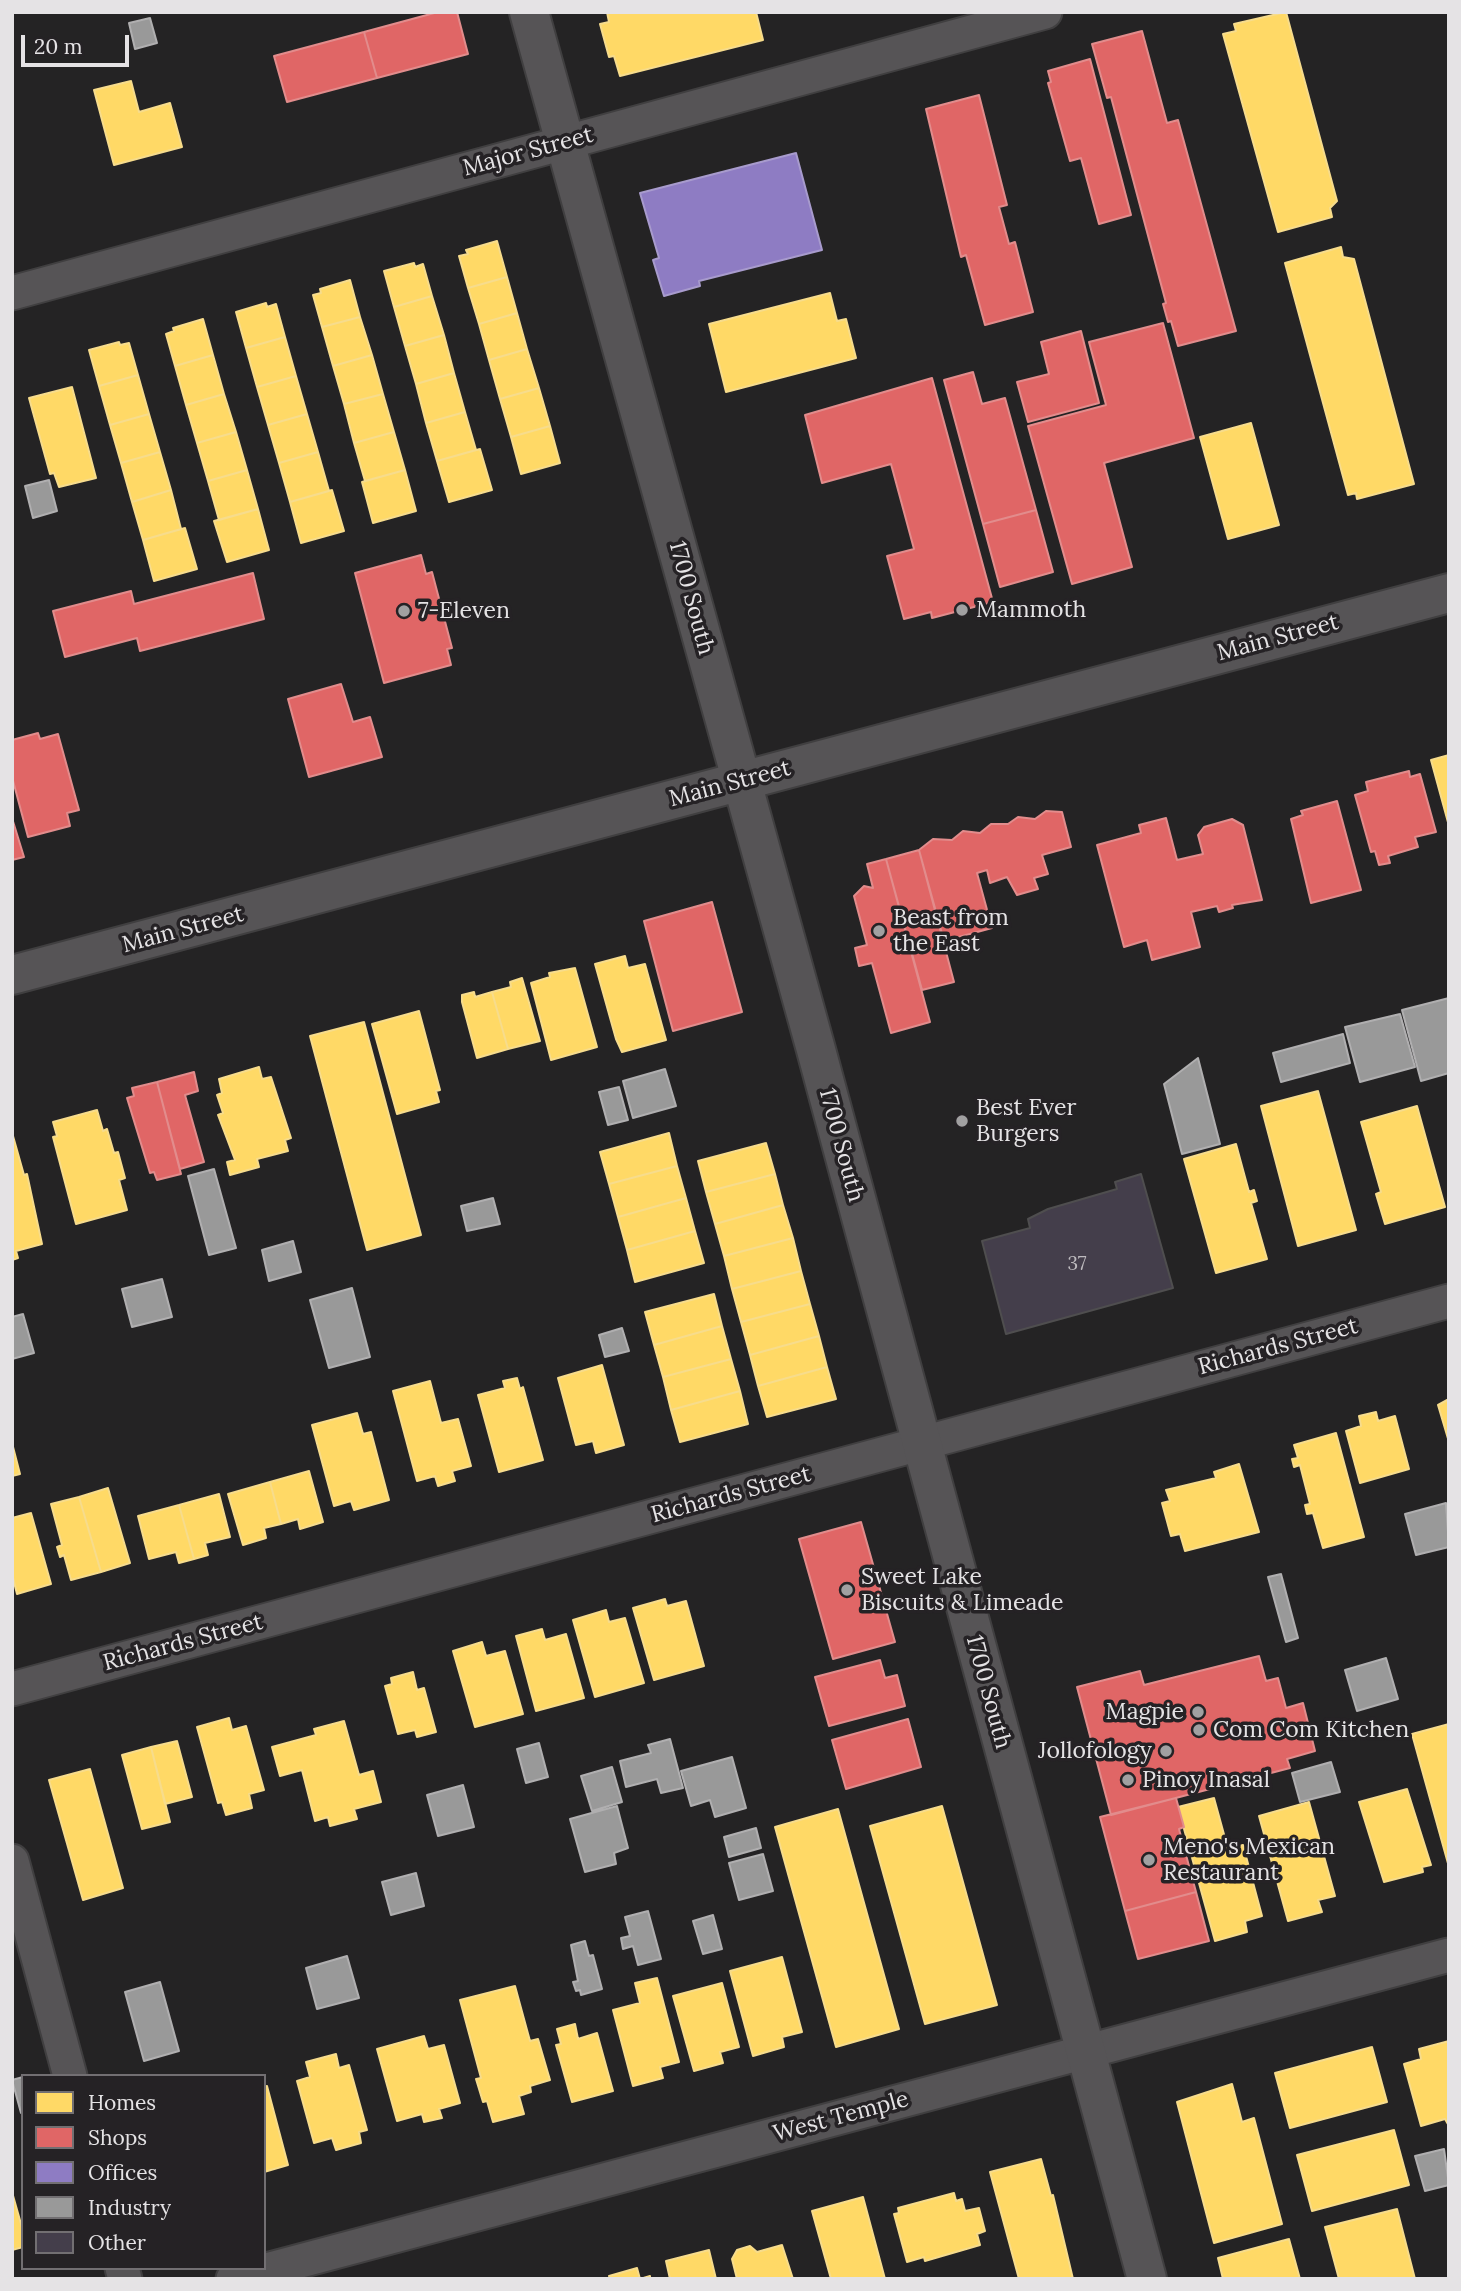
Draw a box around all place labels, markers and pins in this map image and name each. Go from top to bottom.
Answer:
place label: Mammoth [976,596,1086,624]
place label: 7-Eleven [418,597,510,625]
marker: Mammoth [954,602,970,618]
marker: 7-Eleven [396,603,412,619]
place label: Beast from the East [893,904,1009,958]
marker: Beast from the East [871,923,887,939]
place label: Best Ever Burgers [976,1094,1076,1148]
marker: Best Ever Burgers [954,1113,970,1129]
place label: Sweet Lake Biscuits & Limeade [861,1563,1063,1617]
marker: Sweet Lake Biscuits & Limeade [839,1582,855,1598]
place label: Magpie [1106,1698,1184,1726]
marker: Magpie [1190,1704,1206,1720]
place label: Com Com Kitchen [1213,1716,1409,1744]
marker: Com Com Kitchen [1191,1722,1207,1738]
place label: Jollofology [1038,1737,1152,1765]
marker: Jollofology [1158,1743,1174,1759]
place label: Pinoy Inasal [1142,1766,1270,1794]
marker: Pinoy Inasal [1120,1772,1136,1788]
place label: Meno's Mexican Restaurant [1163,1833,1335,1887]
marker: Meno's Mexican Restaurant [1141,1852,1157,1868]

